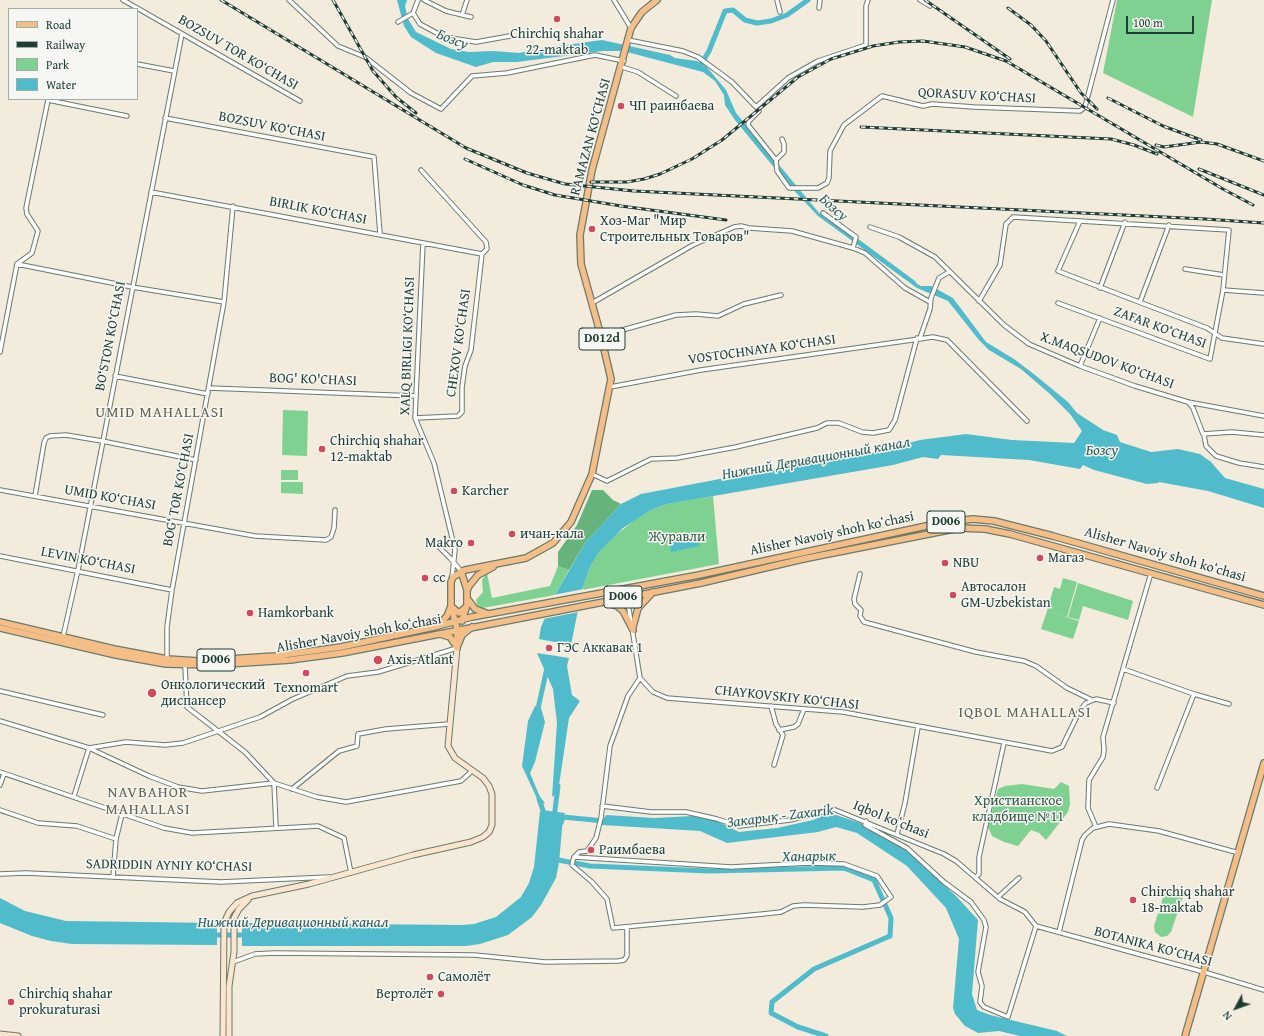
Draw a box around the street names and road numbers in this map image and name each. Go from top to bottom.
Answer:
street label: BOZSUV TOR KO‘CHASI [175,12,301,94]
street label: RAMAZAN KO‘CHASI [567,76,615,198]
street label: QORASUV KO‘CHASI [918,85,1036,107]
street label: BOZSUV KO‘CHASI [217,108,327,146]
street label: BIRLIK KO‘CHASI [268,193,368,229]
street label: XALQ BIRLIGI KO‘CHASI [397,276,419,416]
street label: BO‘STON KO‘CHASI [92,280,130,392]
street label: CHEXOV KO‘CHASI [443,288,475,398]
street label: ZAFAR KO‘CHASI [1111,303,1209,353]
road number: D012d [579,328,625,350]
street label: X.MAQSUDOV KO‘CHASI [1038,329,1176,393]
street label: VOSTOCHNAYA KO‘CHASI [687,331,837,369]
street label: BOG' KO'CHASI [269,370,357,390]
street label: BOG‘ TOR KO‘CHASI [160,432,198,548]
street label: UMID KO‘CHASI [63,482,157,514]
street label: Alisher Navoiy shoh koʻchasi [749,508,915,560]
road number: D006 [927,511,965,533]
street label: Alisher Navoiy shoh koʻchasi [1082,524,1248,586]
street label: LEVIN KO‘CHASI [39,544,137,578]
road number: D006 [604,586,642,608]
street label: Alisher Navoiy shoh koʻchasi [275,611,443,657]
road number: D006 [197,649,235,671]
street label: CHAYKOVSKIY KO‘CHASI [714,682,860,714]
street label: Iqbol koʻchasi [851,797,931,843]
street label: SADRIDDIN AYNIY KO‘CHASI [86,856,252,876]
street label: BOTANIKA KO‘CHASI [1092,923,1214,971]

